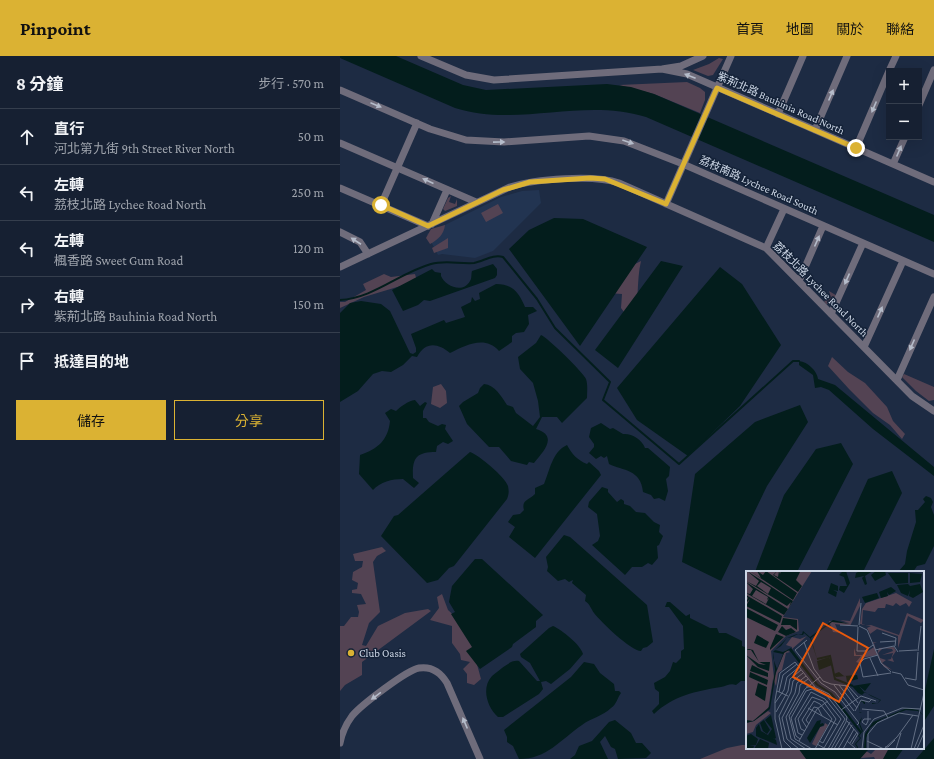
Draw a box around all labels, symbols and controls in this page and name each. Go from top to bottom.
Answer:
text: Pinpoint [20,18,91,39]
text: 首頁 [736,21,764,37]
text: 地圖 [786,21,814,37]
text: 關於 [836,21,864,37]
text: 聯絡 [886,21,914,37]
map controls [886,68,922,140]
button: + [886,68,922,104]
street label: 紫荊北路 Bauhinia Road North [715,69,847,137]
one-way arrow [684,73,696,79]
text: 8 分鐘 [16,75,63,94]
text: 步行 · 570 m [258,76,324,91]
one-way arrow [828,88,834,100]
one-way arrow [870,102,876,114]
one-way arrow [370,103,382,109]
button: − [886,104,922,140]
text: 直行 [54,121,84,137]
icon: ahead [16,126,38,148]
text: 50 m [298,129,324,144]
one-way arrow [493,139,506,145]
route end [847,139,865,157]
one-way arrow [622,140,634,146]
text: 河北第九街 9th Street River North [54,141,235,156]
one-way arrow [896,145,902,156]
street label: 荔枝南路 Lychee Road South [697,153,820,218]
text: 左轉 [54,177,84,193]
one-way arrow [422,178,433,184]
icon: left [16,182,38,204]
text: 250 m [291,185,324,200]
route start [372,196,390,214]
text: 荔枝北路 Lychee Road North [54,197,206,212]
text: 左轉 [54,233,84,249]
one-way arrow [814,235,820,246]
one-way arrow [351,237,362,244]
icon: left [16,238,38,260]
street label: 荔枝北路 Lychee Road North [770,239,871,340]
text: 120 m [293,241,324,256]
text: 楓香路 Sweet Gum Road [54,253,183,268]
one-way arrow [844,273,850,284]
text: 右轉 [54,289,84,305]
icon: right [16,294,38,316]
text: 150 m [293,297,324,312]
one-way arrow [877,306,883,317]
text: 紫荊北路 Bauhinia Road North [54,309,217,324]
one-way arrow [909,340,915,352]
icon: arrive [16,350,38,372]
text: 抵達目的地 [54,354,129,370]
button: 儲存 [16,400,166,440]
button: 分享 [174,400,324,440]
inset map [746,571,924,749]
place label: Club Oasis [359,647,406,659]
marker: Club Oasis [346,648,356,658]
one-way arrow [370,692,381,700]
one-way arrow [461,717,467,729]

